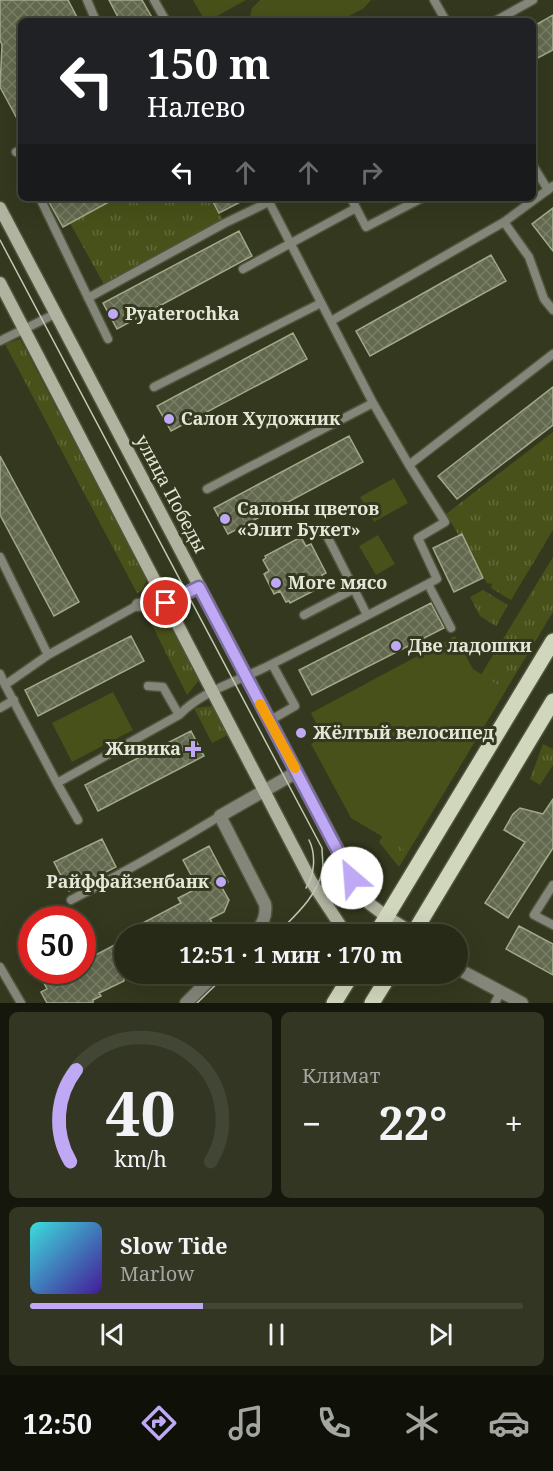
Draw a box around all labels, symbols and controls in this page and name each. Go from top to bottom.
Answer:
text: 150 m [147,34,271,91]
icon: left [48,42,126,120]
text: Налево [147,88,245,125]
icon: left [166,156,199,189]
icon: ahead [229,156,262,189]
icon: ahead [292,156,325,189]
icon: right [355,156,388,189]
place label: Pyaterochka [125,301,240,325]
marker: Pyaterochka [106,307,120,321]
place label: Салон Художник [181,406,341,430]
marker: Салон Художник [162,412,176,426]
street label: улица Победы [131,430,213,557]
place label: Салоны цветов «Элит Букет» [237,496,379,541]
marker: Салоны цветов «Элит Букет» [218,512,232,526]
place label: More мясо [288,570,387,594]
marker: More мясо [269,576,283,590]
pin [140,577,191,628]
icon: arrive [149,586,182,619]
place label: Две ладошки [408,633,532,657]
marker: Две ладошки [389,639,403,653]
place label: Жёлтый велосипед [313,720,494,744]
marker: Жёлтый велосипед [294,726,308,740]
place label: Живика [105,736,181,760]
marker: Живика [186,742,200,756]
position arrow [320,846,384,910]
place label: Райффайзенбанк [46,869,210,893]
marker: Райффайзенбанк [214,875,228,889]
speed limit sign: 50 [18,906,96,984]
text: 12:51 · 1 мин · 170 m [179,939,403,969]
text: Климат [302,1062,380,1089]
text: 40 [105,1069,176,1154]
text: 22° [378,1092,447,1153]
text: − [302,1101,321,1146]
text: + [505,1101,523,1146]
text: km/h [114,1144,167,1173]
text: Slow Tide [120,1230,228,1260]
text: Marlow [120,1260,194,1287]
icon: previous [96,1318,129,1351]
icon: pause [260,1318,293,1351]
icon: next [424,1318,457,1351]
icon: directions [138,1402,180,1444]
icon: music [225,1402,267,1444]
icon: phone [313,1402,355,1444]
icon: climate [401,1402,443,1444]
icon: car [488,1402,530,1444]
text: 12:50 [23,1405,92,1442]

